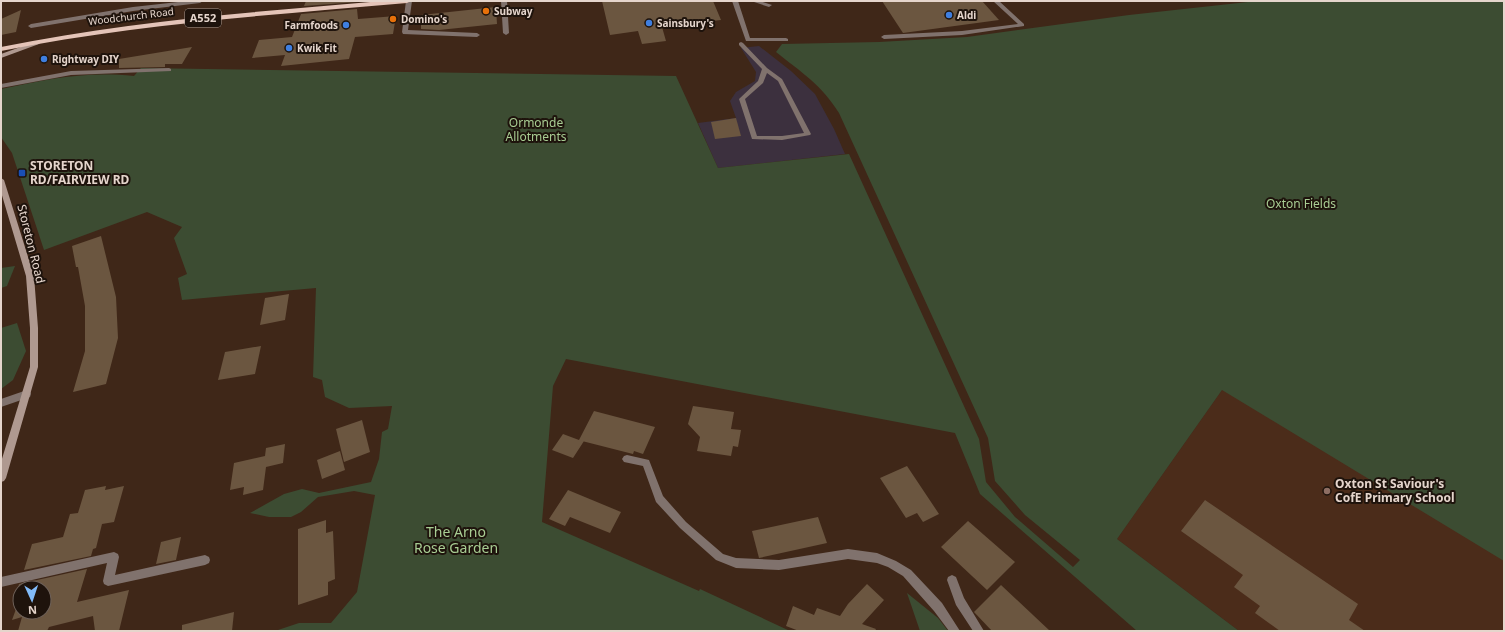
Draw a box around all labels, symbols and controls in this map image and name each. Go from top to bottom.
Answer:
street label: Woodchurch Road [87,4,175,28]
place label: Subway [494,4,533,18]
marker: Subway [481,6,491,16]
place label: Aldi [957,8,976,22]
road number: A552 [185,9,221,27]
marker: Aldi [944,10,954,20]
place label: Domino's [401,12,447,26]
marker: Domino's [388,14,398,24]
place label: Sainsbury's [657,16,714,30]
place label: Farmfoods [285,18,338,32]
marker: Sainsbury's [644,18,654,28]
marker: Farmfoods [341,20,351,30]
place label: Kwik Fit [297,41,337,55]
marker: Kwik Fit [284,43,294,53]
place label: Rightway DIY [52,52,120,66]
marker: Rightway DIY [39,54,49,64]
park label: Ormonde Allotments [506,114,567,145]
place label: STORETON RD/FAIRVIEW RD [30,157,130,188]
marker: STORETON RD/FAIRVIEW RD [17,168,27,178]
park label: Oxton Fields [1266,195,1336,212]
street label: Storeton Road [13,203,49,285]
place label: Oxton St Saviour's CofE Primary School [1335,475,1455,506]
marker: Oxton St Saviour's CofE Primary School [1322,486,1332,496]
park label: The Arno Rose Garden [414,522,498,557]
north arrow [12,580,52,620]
text: N [28,603,37,618]

